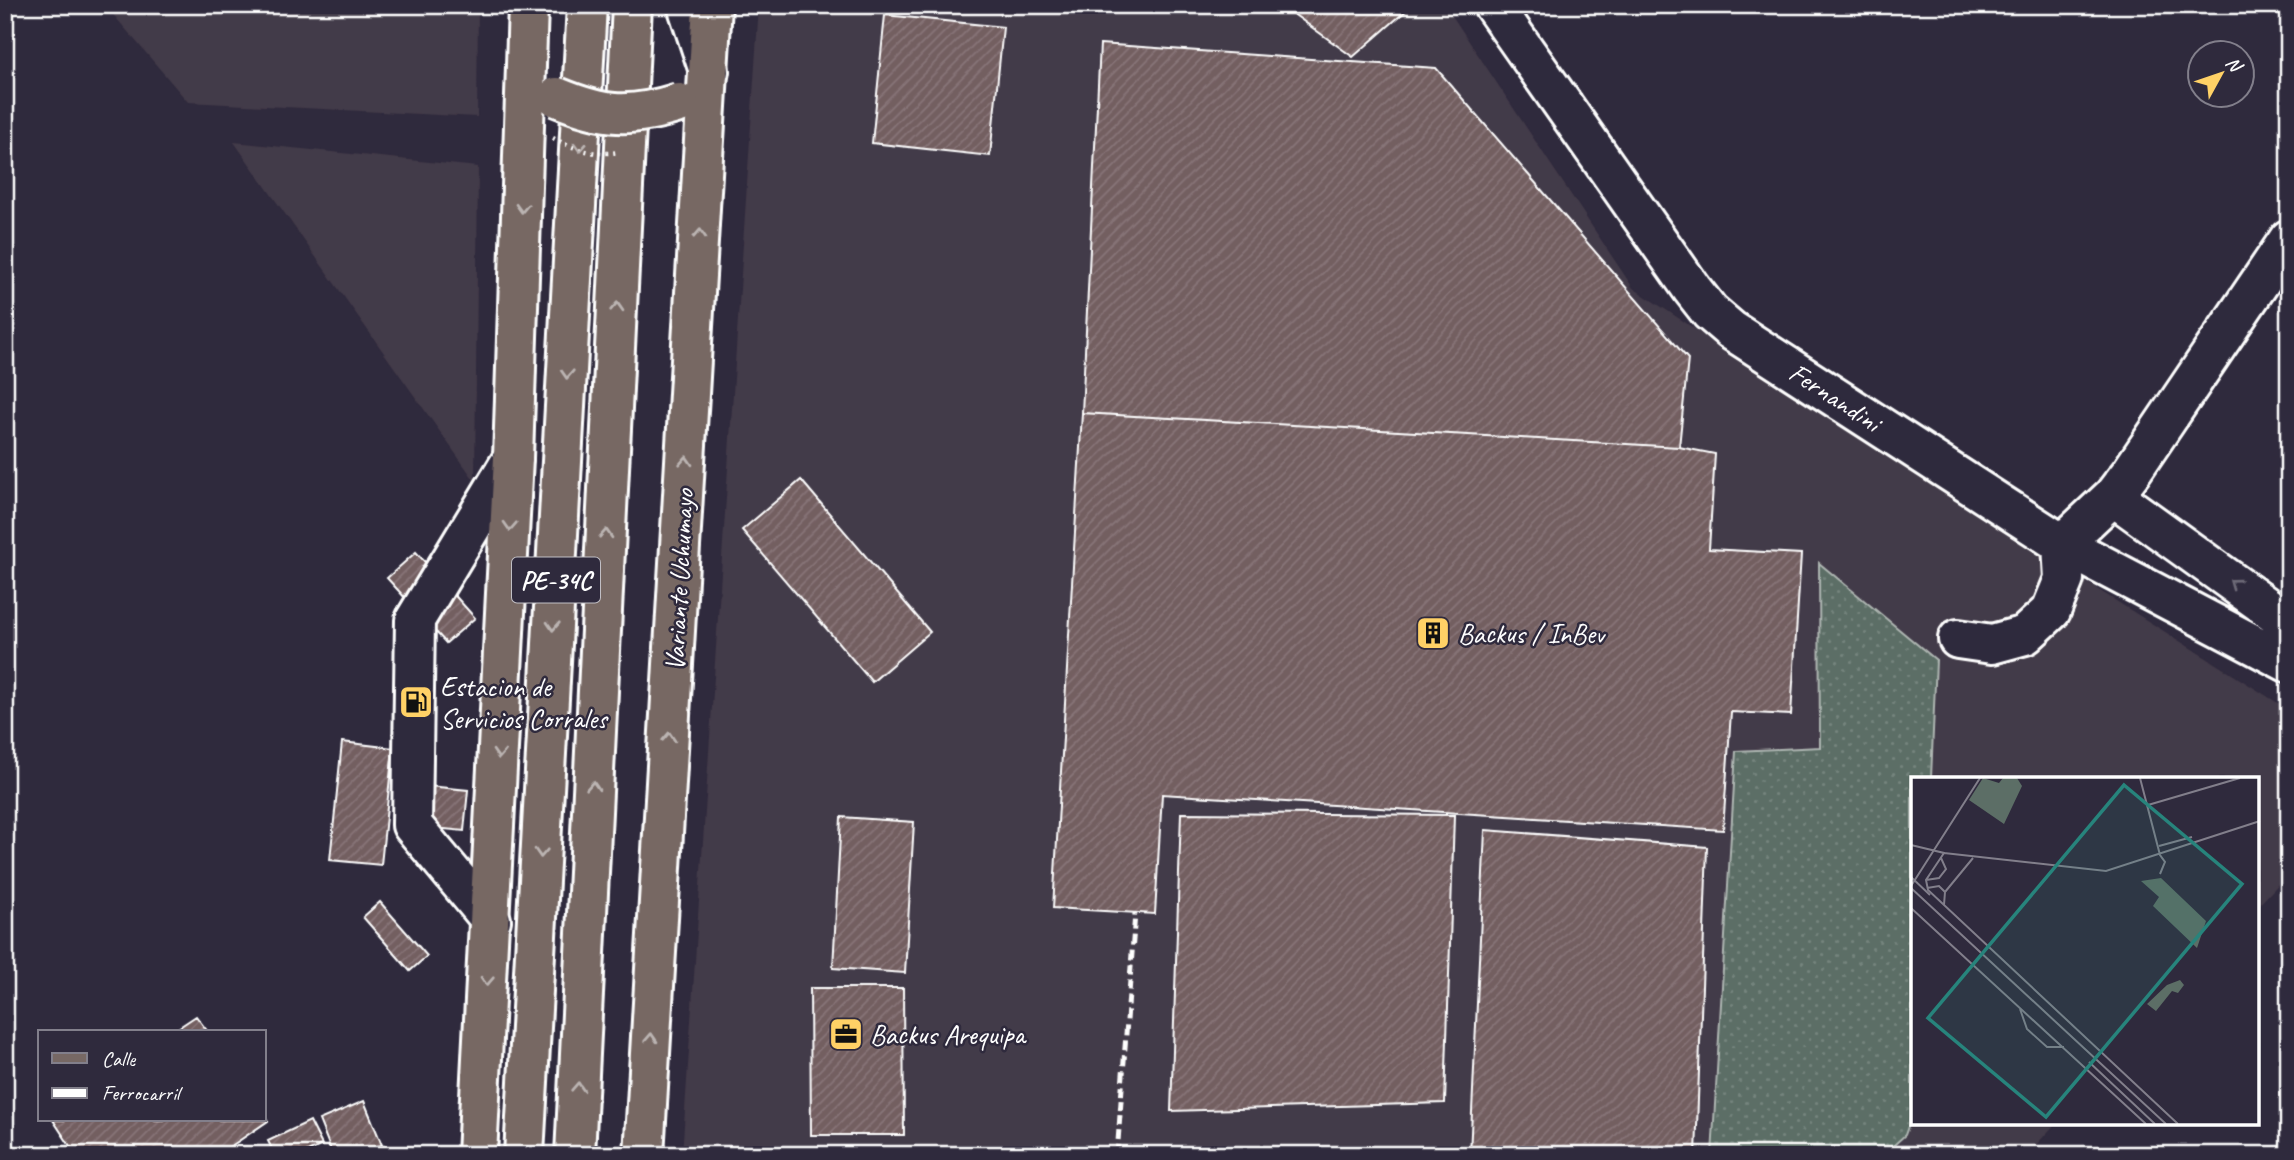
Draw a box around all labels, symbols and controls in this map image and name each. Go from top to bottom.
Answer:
north arrow [2186,38,2256,108]
text: N [2220,51,2248,78]
one-way arrow [572,142,587,153]
one-way arrow [514,204,530,214]
one-way arrow [692,228,707,239]
one-way arrow [609,301,624,312]
street label: Fernandini [1783,355,1890,441]
one-way arrow [560,369,575,380]
one-way arrow [678,455,693,466]
street label: Variante Uchumayo [657,486,701,672]
one-way arrow [502,521,517,532]
one-way arrow [598,529,613,540]
road number: PE-34C [512,558,600,602]
one-way arrow [2229,579,2241,591]
building icon: Backus / InBev [1414,614,1452,652]
place label: Backus / InBev [1458,616,1607,651]
one-way arrow [546,620,561,631]
place label: Estacion de Servicios Corrales [440,669,609,736]
fuel station icon: Estacion de Servicios Corrales [397,683,435,721]
one-way arrow [661,731,676,742]
one-way arrow [491,748,506,759]
inset map [1911,777,2259,1125]
one-way arrow [585,780,600,791]
one-way arrow [533,848,548,859]
one-way arrow [480,976,495,987]
office icon: Backus Arequipa [827,1015,865,1053]
place label: Backus Arequipa [870,1017,1027,1052]
legend [38,1030,266,1122]
one-way arrow [643,1032,658,1043]
text: Calle [102,1046,136,1072]
text: Ferrocarril [102,1080,183,1106]
one-way arrow [570,1081,585,1092]

